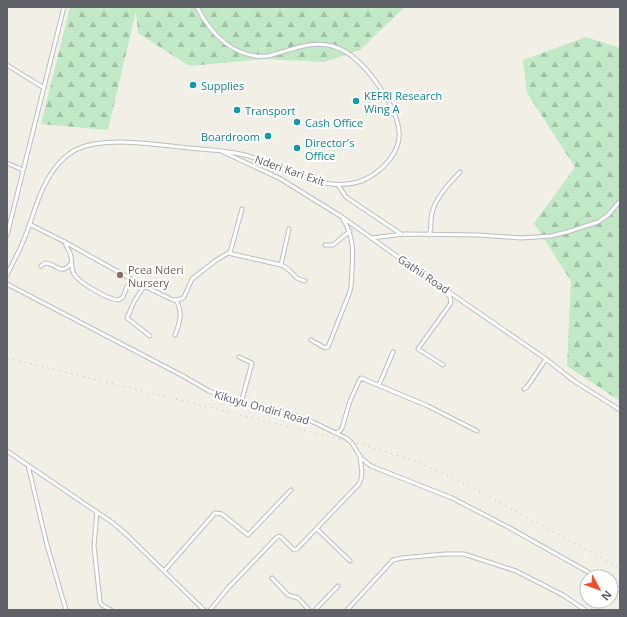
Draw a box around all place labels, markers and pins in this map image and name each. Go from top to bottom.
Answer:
place label: Supplies [201,78,244,93]
marker: Supplies [188,80,198,90]
place label: KEFRI Research Wing A [364,88,442,116]
marker: KEFRI Research Wing A [351,96,361,106]
place label: Transport [245,103,295,118]
marker: Transport [232,105,242,115]
place label: Cash Office [305,115,363,130]
marker: Cash Office [292,117,302,127]
place label: Boardroom [201,129,260,144]
marker: Boardroom [263,131,273,141]
place label: Director's Office [305,135,354,163]
marker: Director's Office [292,143,302,153]
place label: Pcea Nderi Nursery [128,262,184,290]
marker: Pcea Nderi Nursery [115,270,125,280]

